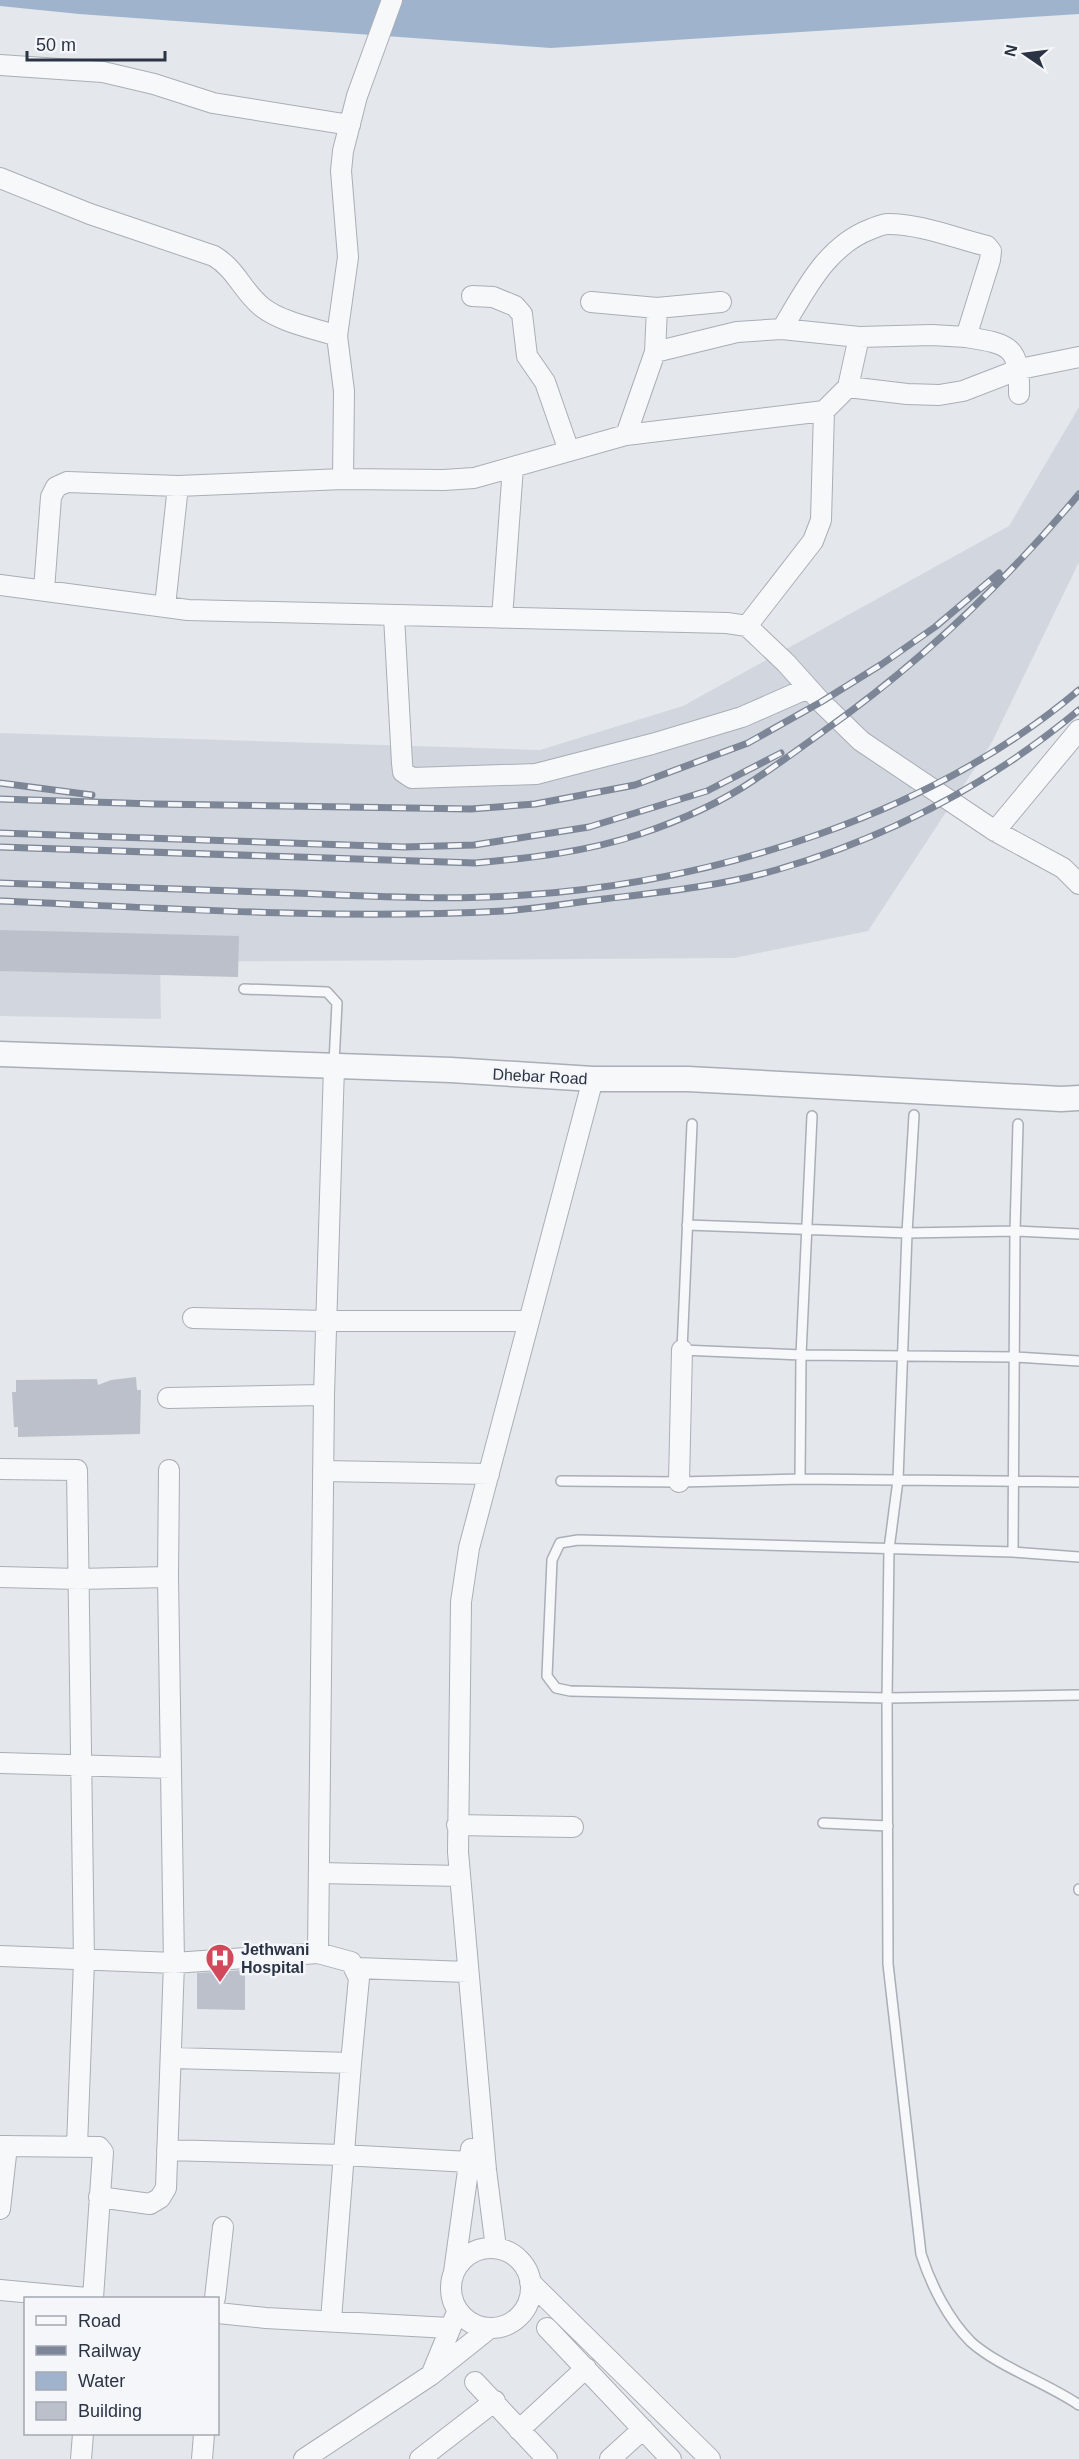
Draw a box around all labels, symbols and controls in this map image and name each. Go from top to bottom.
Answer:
scale bar [27,24,165,62]
north arrow [995,24,1055,84]
text: 50 m [36,35,76,55]
text: N [1001,43,1021,58]
street label: Dhebar Road [492,1066,588,1087]
place label: Jethwani Hospital [241,1941,309,1976]
hospital icon: Jethwani Hospital [204,1942,236,1984]
legend [24,2297,219,2435]
text: Road [78,2311,121,2331]
text: Railway [78,2341,141,2361]
text: Water [78,2371,125,2391]
text: Building [78,2401,142,2421]

